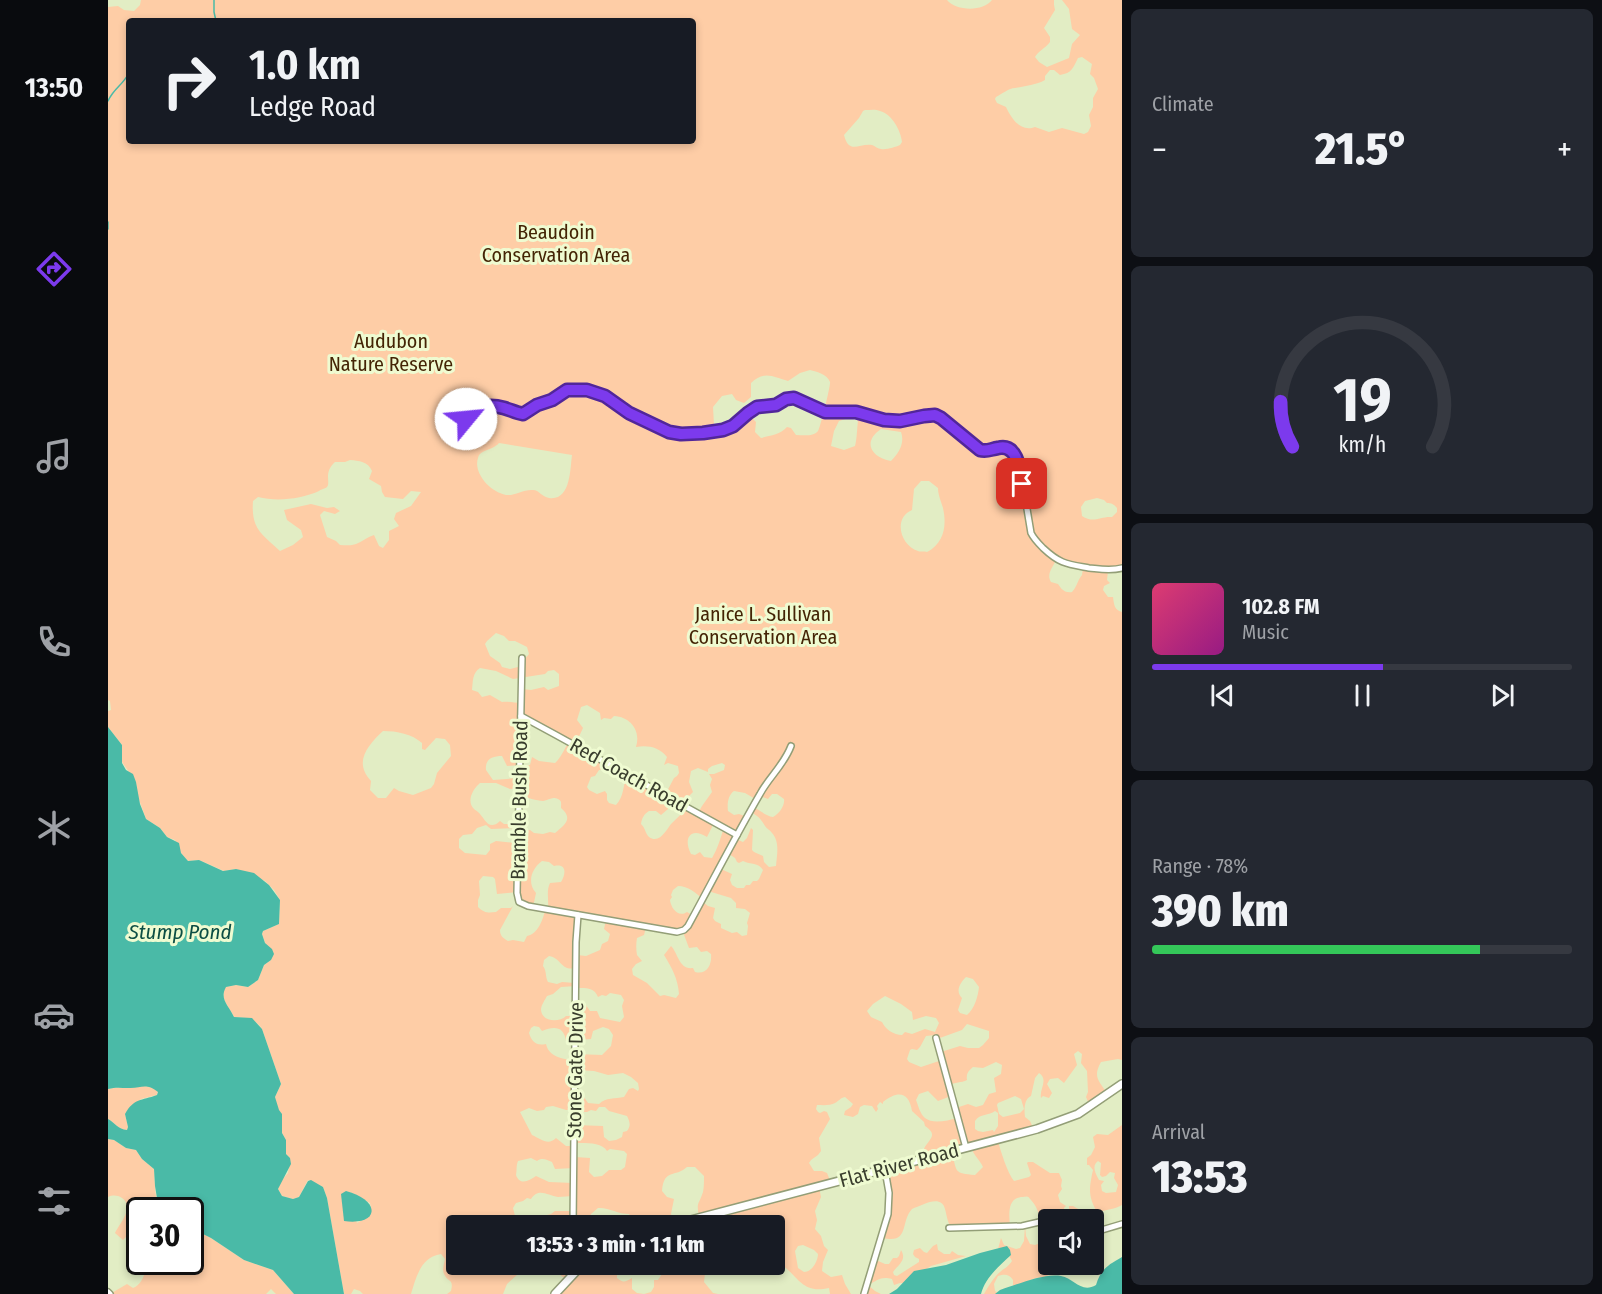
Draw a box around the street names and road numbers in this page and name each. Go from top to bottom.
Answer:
street label: Bramble Bush Road [506,720,532,880]
street label: Red Coach Road [566,733,692,817]
street label: Stone Gate Drive [562,1002,588,1138]
street label: Flat River Road [837,1138,961,1192]

